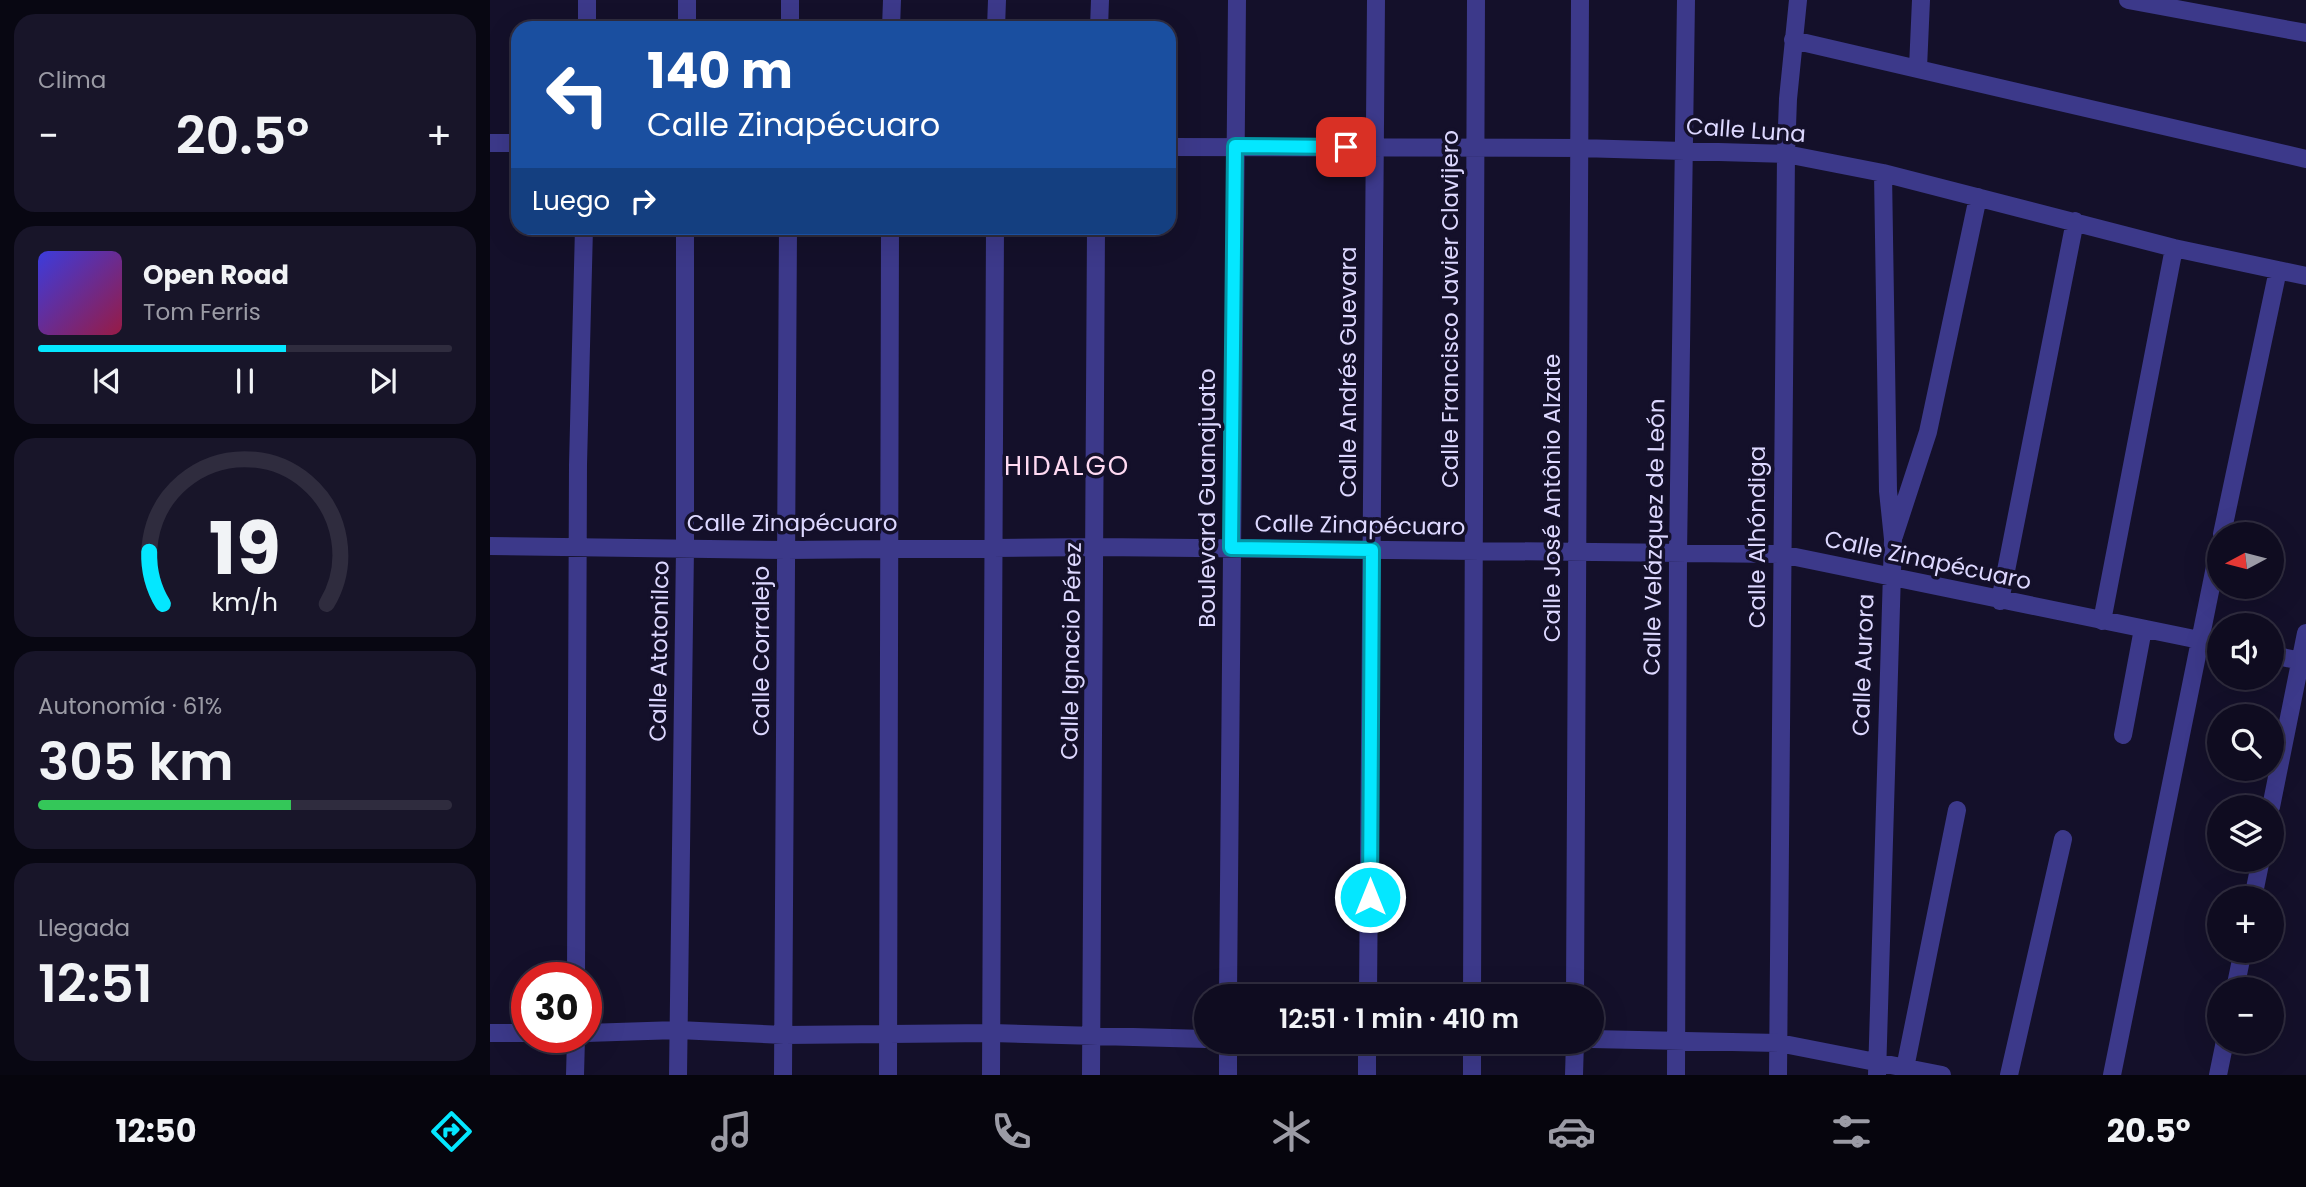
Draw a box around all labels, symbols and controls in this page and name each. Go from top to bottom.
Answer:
text: 140 m [647,37,793,105]
icon: left [532,49,623,140]
text: Clima [38,64,106,96]
text: 20.5° [176,99,309,172]
text: Calle Zinapécuaro [647,102,940,147]
text: − [38,109,59,162]
text: + [426,109,452,162]
street label: Calle Luna [1685,110,1807,150]
pin [1316,117,1376,177]
icon: arrive [1327,128,1365,166]
street label: Calle Francisco Javier Clavijero [1434,130,1466,488]
icon: right [624,182,662,220]
text: Luego [532,183,610,219]
street label: Calle Andrés Guevara [1332,246,1364,498]
text: Open Road [143,257,289,293]
text: Tom Ferris [143,296,261,328]
street label: Calle José Antônio Alzate [1536,354,1568,642]
icon: previous [88,362,126,400]
icon: pause [226,362,264,400]
icon: next [364,362,402,400]
street label: Boulevard Guanajuato [1191,368,1223,628]
street label: Calle Velázquez de León [1636,398,1672,676]
street label: Calle Alhóndiga [1741,446,1773,628]
district label: HIDALGO [1004,448,1130,484]
text: 19 [209,498,281,599]
street label: Calle Zinapécuaro [687,507,897,539]
street label: Calle Zinapécuaro [1254,507,1466,543]
street label: Calle Zinapécuaro [1822,522,2034,598]
north arrow [2207,522,2284,598]
map controls [2207,522,2284,1054]
street label: Calle Ignacio Pérez [1053,542,1089,760]
street label: Calle Atotonilco [641,560,677,742]
street label: Calle Corralejo [745,566,777,736]
text: km/h [212,584,278,619]
street label: Calle Aurora [1845,593,1881,737]
button: sound [2207,613,2284,690]
text: Autonomía · 61% [38,690,222,722]
button: search [2207,704,2284,781]
text: 305 km [38,725,233,798]
button: layers [2207,795,2284,872]
position arrow [1333,860,1407,934]
button: + [2207,886,2284,963]
text: Llegada [38,912,130,944]
text: 12:51 [38,947,153,1020]
speed limit sign: 30 [511,962,602,1053]
button: − [2207,977,2284,1054]
text: 12:51 · 1 min · 410 m [1279,1001,1519,1037]
icon: directions [427,1107,476,1156]
icon: music [707,1107,756,1156]
icon: phone [987,1107,1036,1156]
icon: climate [1267,1107,1316,1156]
icon: car [1547,1107,1596,1156]
icon: filters [1827,1107,1876,1156]
text: 12:50 [115,1108,197,1153]
text: 20.5° [2107,1108,2191,1153]

